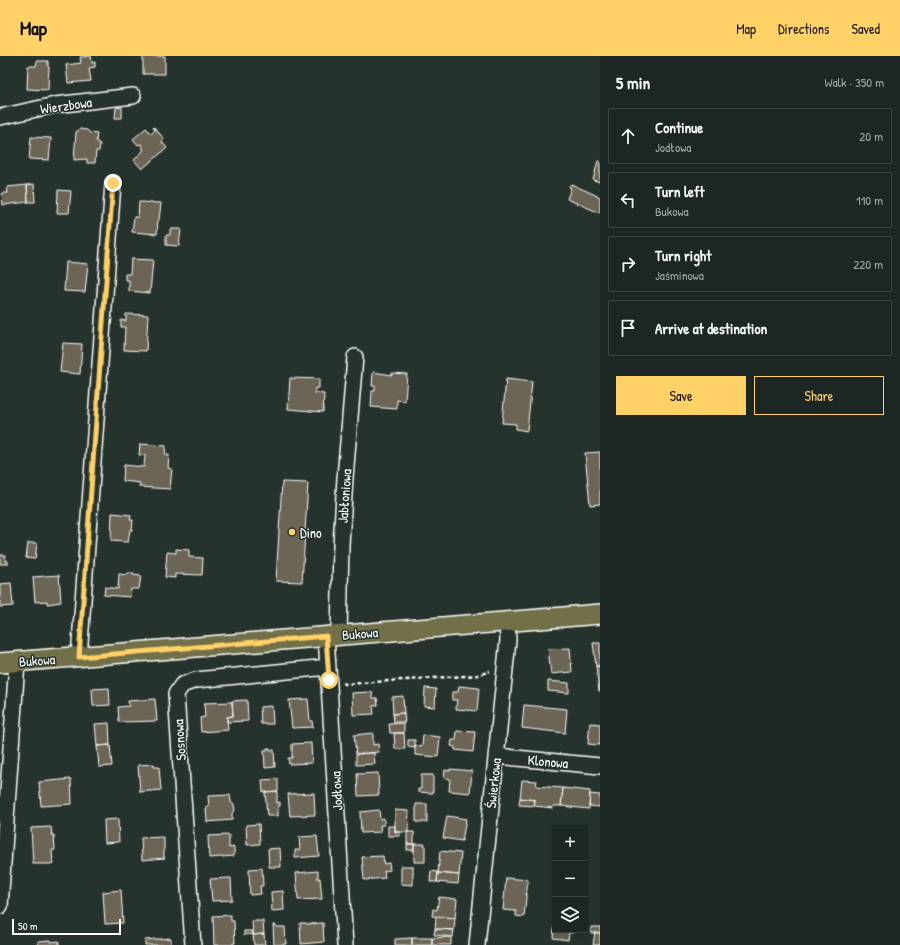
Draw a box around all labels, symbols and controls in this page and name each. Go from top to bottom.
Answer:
text: Map [20,15,47,41]
text: Map [736,19,756,38]
text: Directions [778,19,829,38]
text: Saved [851,19,880,38]
text: 5 min [616,71,650,94]
text: Walk · 350 m [824,73,884,91]
street label: Wierzbowa [39,92,94,118]
text: Continue [655,117,703,138]
icon: ahead [617,125,639,147]
text: 20 m [859,127,883,145]
text: Jodłowa [655,138,691,156]
route end [104,174,122,192]
text: Turn left [655,181,705,202]
icon: left [617,189,639,211]
text: 110 m [856,191,883,209]
text: Bukowa [655,202,689,220]
text: Turn right [655,245,711,266]
icon: right [617,253,639,275]
text: 220 m [853,255,883,273]
text: Jaśminowa [655,266,704,284]
icon: arrive [617,317,639,339]
text: Arrive at destination [655,318,767,339]
button: Save [616,376,746,415]
button: Share [754,376,884,415]
street label: Jabłoniowa [333,468,355,524]
place label: Dino [300,523,322,542]
marker: Dino [287,527,297,537]
street label: Bukowa [341,622,379,644]
street label: Bukowa [18,649,56,671]
route start [320,671,338,689]
street label: Sosnowa [168,718,190,761]
street label: Klonowa [527,750,570,772]
street label: Świerkowa [481,756,505,809]
street label: Jodłowa [325,770,347,811]
map controls [552,825,588,933]
button: + [552,825,588,861]
button: − [552,861,588,897]
button: layers [552,897,588,933]
scale bar [12,917,121,936]
text: 50 m [18,919,38,933]

